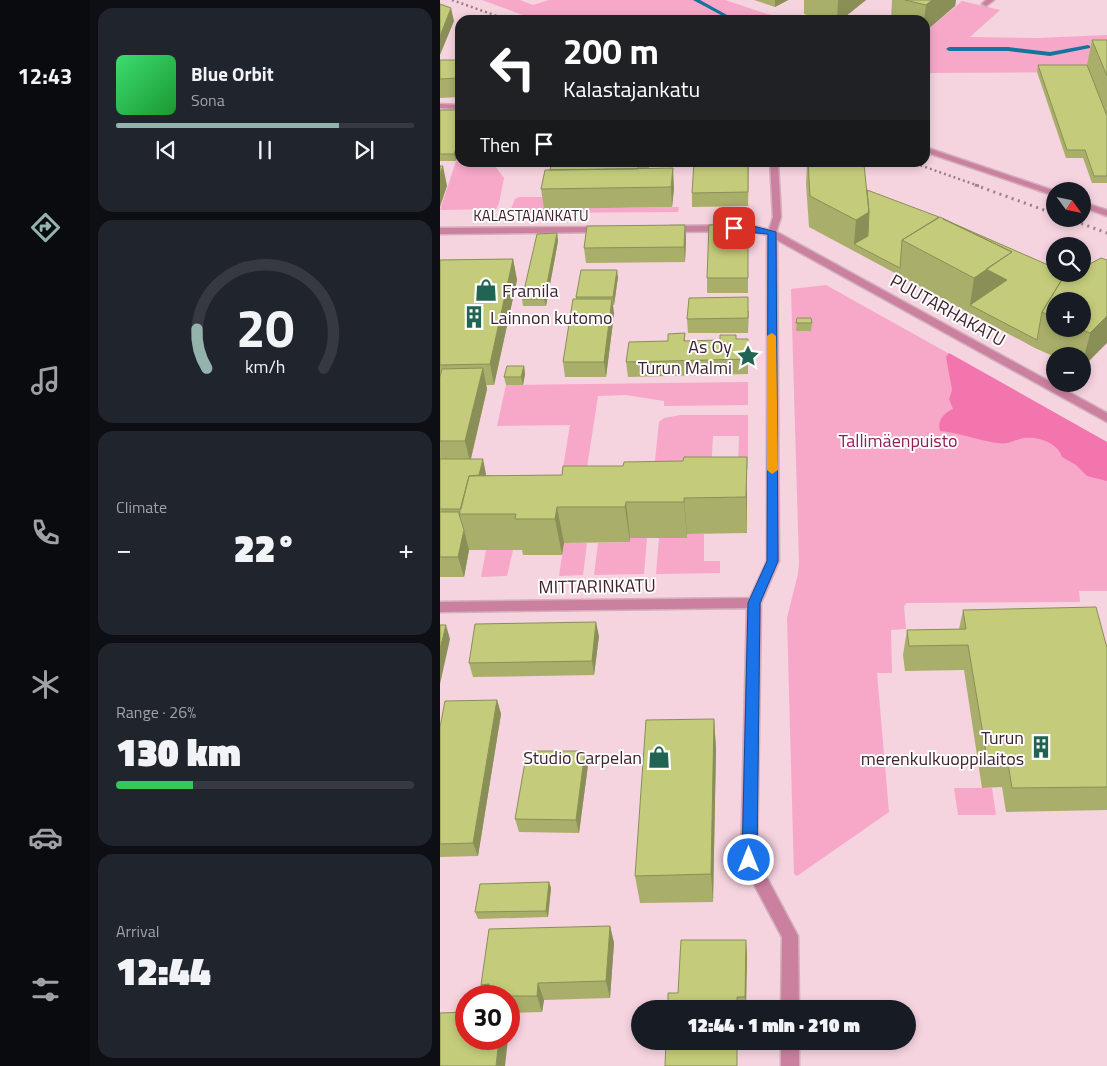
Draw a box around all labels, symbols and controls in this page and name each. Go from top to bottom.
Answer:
text: 200 m [563,24,659,78]
icon: left [480,35,545,100]
text: 12:43 [18,59,72,93]
text: Blue Orbit [191,59,274,88]
text: Kalastajankatu [563,72,700,106]
text: Sona [191,88,225,112]
text: Then [480,130,520,159]
icon: arrive [530,130,558,158]
icon: previous [152,136,180,164]
icon: pause [251,136,279,164]
icon: next [350,136,378,164]
north arrow [1046,182,1091,228]
map controls [1046,182,1091,392]
street label: KALASTAJANKATU [473,204,589,227]
pin [713,207,755,249]
icon: directions [28,210,63,245]
icon: arrive [720,214,748,242]
button: search [1046,237,1091,282]
street label: PUUTARHAKATU [885,267,1011,353]
shop icon: Framila [473,277,499,303]
place label: Framila [502,277,559,304]
text: 20 [236,288,294,367]
button: + [1046,292,1091,337]
building icon: Lainnon kutomo [461,304,487,330]
place label: Lainnon kutomo [490,304,613,331]
place label: As Oy Turun Malmi [638,333,732,381]
place icon: As Oy Turun Malmi [735,343,761,369]
button: − [1046,347,1091,392]
text: km/h [245,353,285,380]
icon: music [28,363,63,398]
park label: Tallimäenpuisto [838,427,958,454]
text: Climate [116,495,167,519]
icon: phone [28,515,63,550]
text: 22° [234,519,296,577]
text: − [116,527,132,570]
text: + [398,527,414,570]
street label: MITTARINKATU [538,571,656,601]
icon: climate [28,667,63,702]
text: Range · 26% [116,700,196,724]
text: 130 km [116,723,241,781]
place label: Turun merenkulkuoppilaitos [861,724,1024,772]
building icon: Turun merenkulkuoppilaitos [1028,734,1054,760]
place label: Studio Carpelan [523,744,642,771]
shop icon: Studio Carpelan [646,744,672,770]
icon: car [28,820,63,855]
position arrow [722,833,774,885]
text: Arrival [116,919,159,943]
text: 12:44 [116,942,211,1000]
icon: filters [28,972,63,1007]
speed limit sign: 30 [455,985,520,1050]
text: 12:44 · 1 min · 210 m [687,1010,860,1039]

